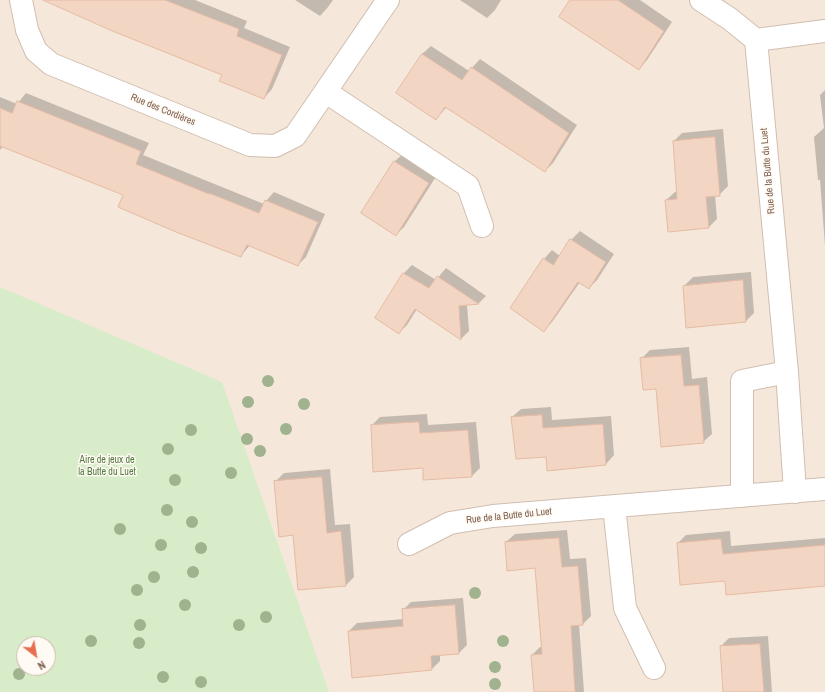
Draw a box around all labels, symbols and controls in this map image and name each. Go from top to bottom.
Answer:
street label: Rue des Cordières [129,92,197,128]
street label: Rue de la Butte du Luet [758,128,778,214]
park label: Aire de jeux de la Butte du Luet [78,454,136,478]
street label: Rue de la Butte du Luet [466,506,552,526]
north arrow [16,636,56,676]
text: N [35,658,48,673]

